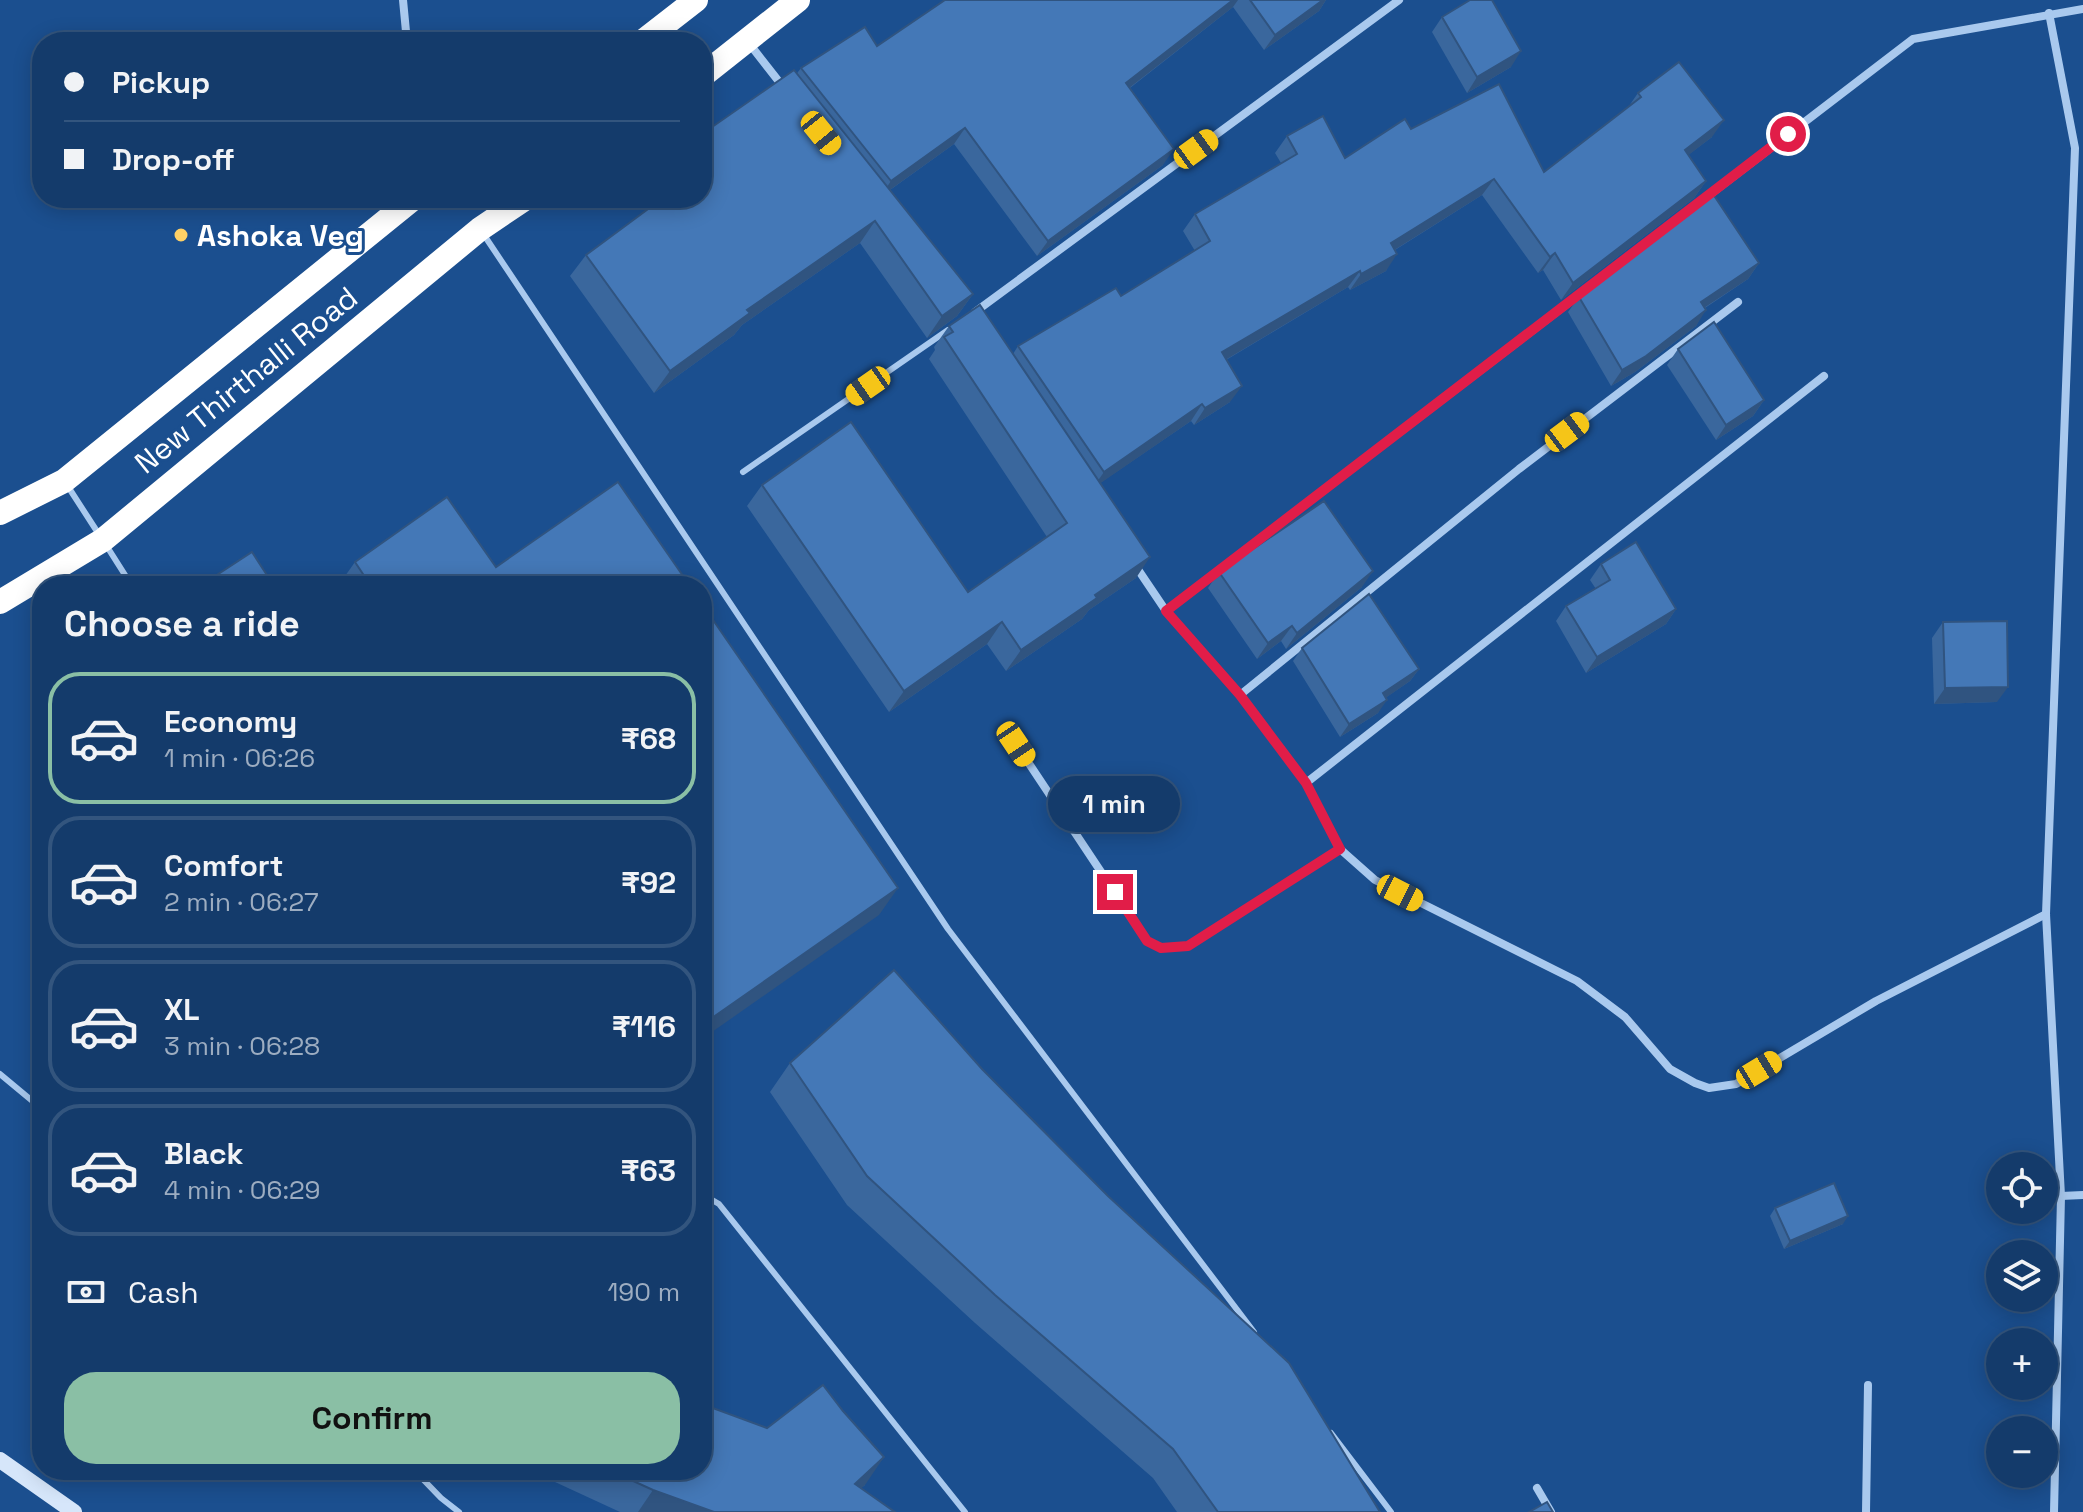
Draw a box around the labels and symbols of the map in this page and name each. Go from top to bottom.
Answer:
car [797,107,845,159]
route start [1770,116,1806,152]
car [1170,125,1222,173]
place label: Ashoka Veg [197,216,364,255]
marker: Ashoka Veg [172,226,190,244]
street label: New Thirthalli Road [127,278,365,482]
car [841,362,895,410]
car [1541,408,1593,456]
car [993,717,1039,771]
callout: 1 min [1049,776,1181,832]
car [1373,871,1427,915]
route end [1097,874,1133,910]
car [1732,1047,1786,1093]

